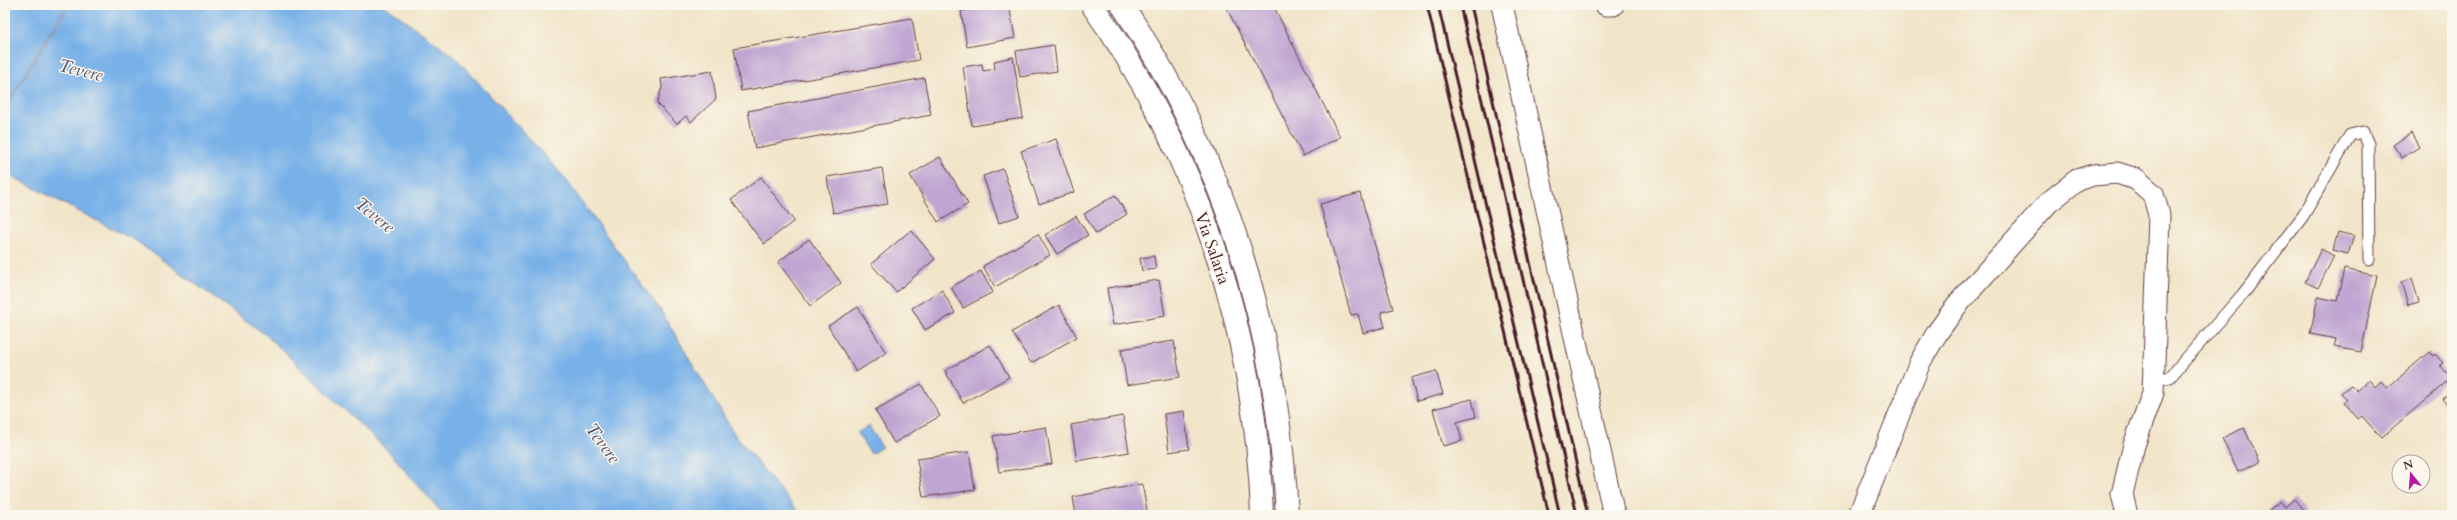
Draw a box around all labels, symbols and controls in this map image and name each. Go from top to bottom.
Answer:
water label: Tevere [56,53,107,88]
water label: Tevere [349,192,401,240]
street label: Via Salaria [1189,209,1236,288]
water label: Tevere [579,418,627,470]
north arrow [2391,454,2431,494]
text: N [2401,456,2415,473]

